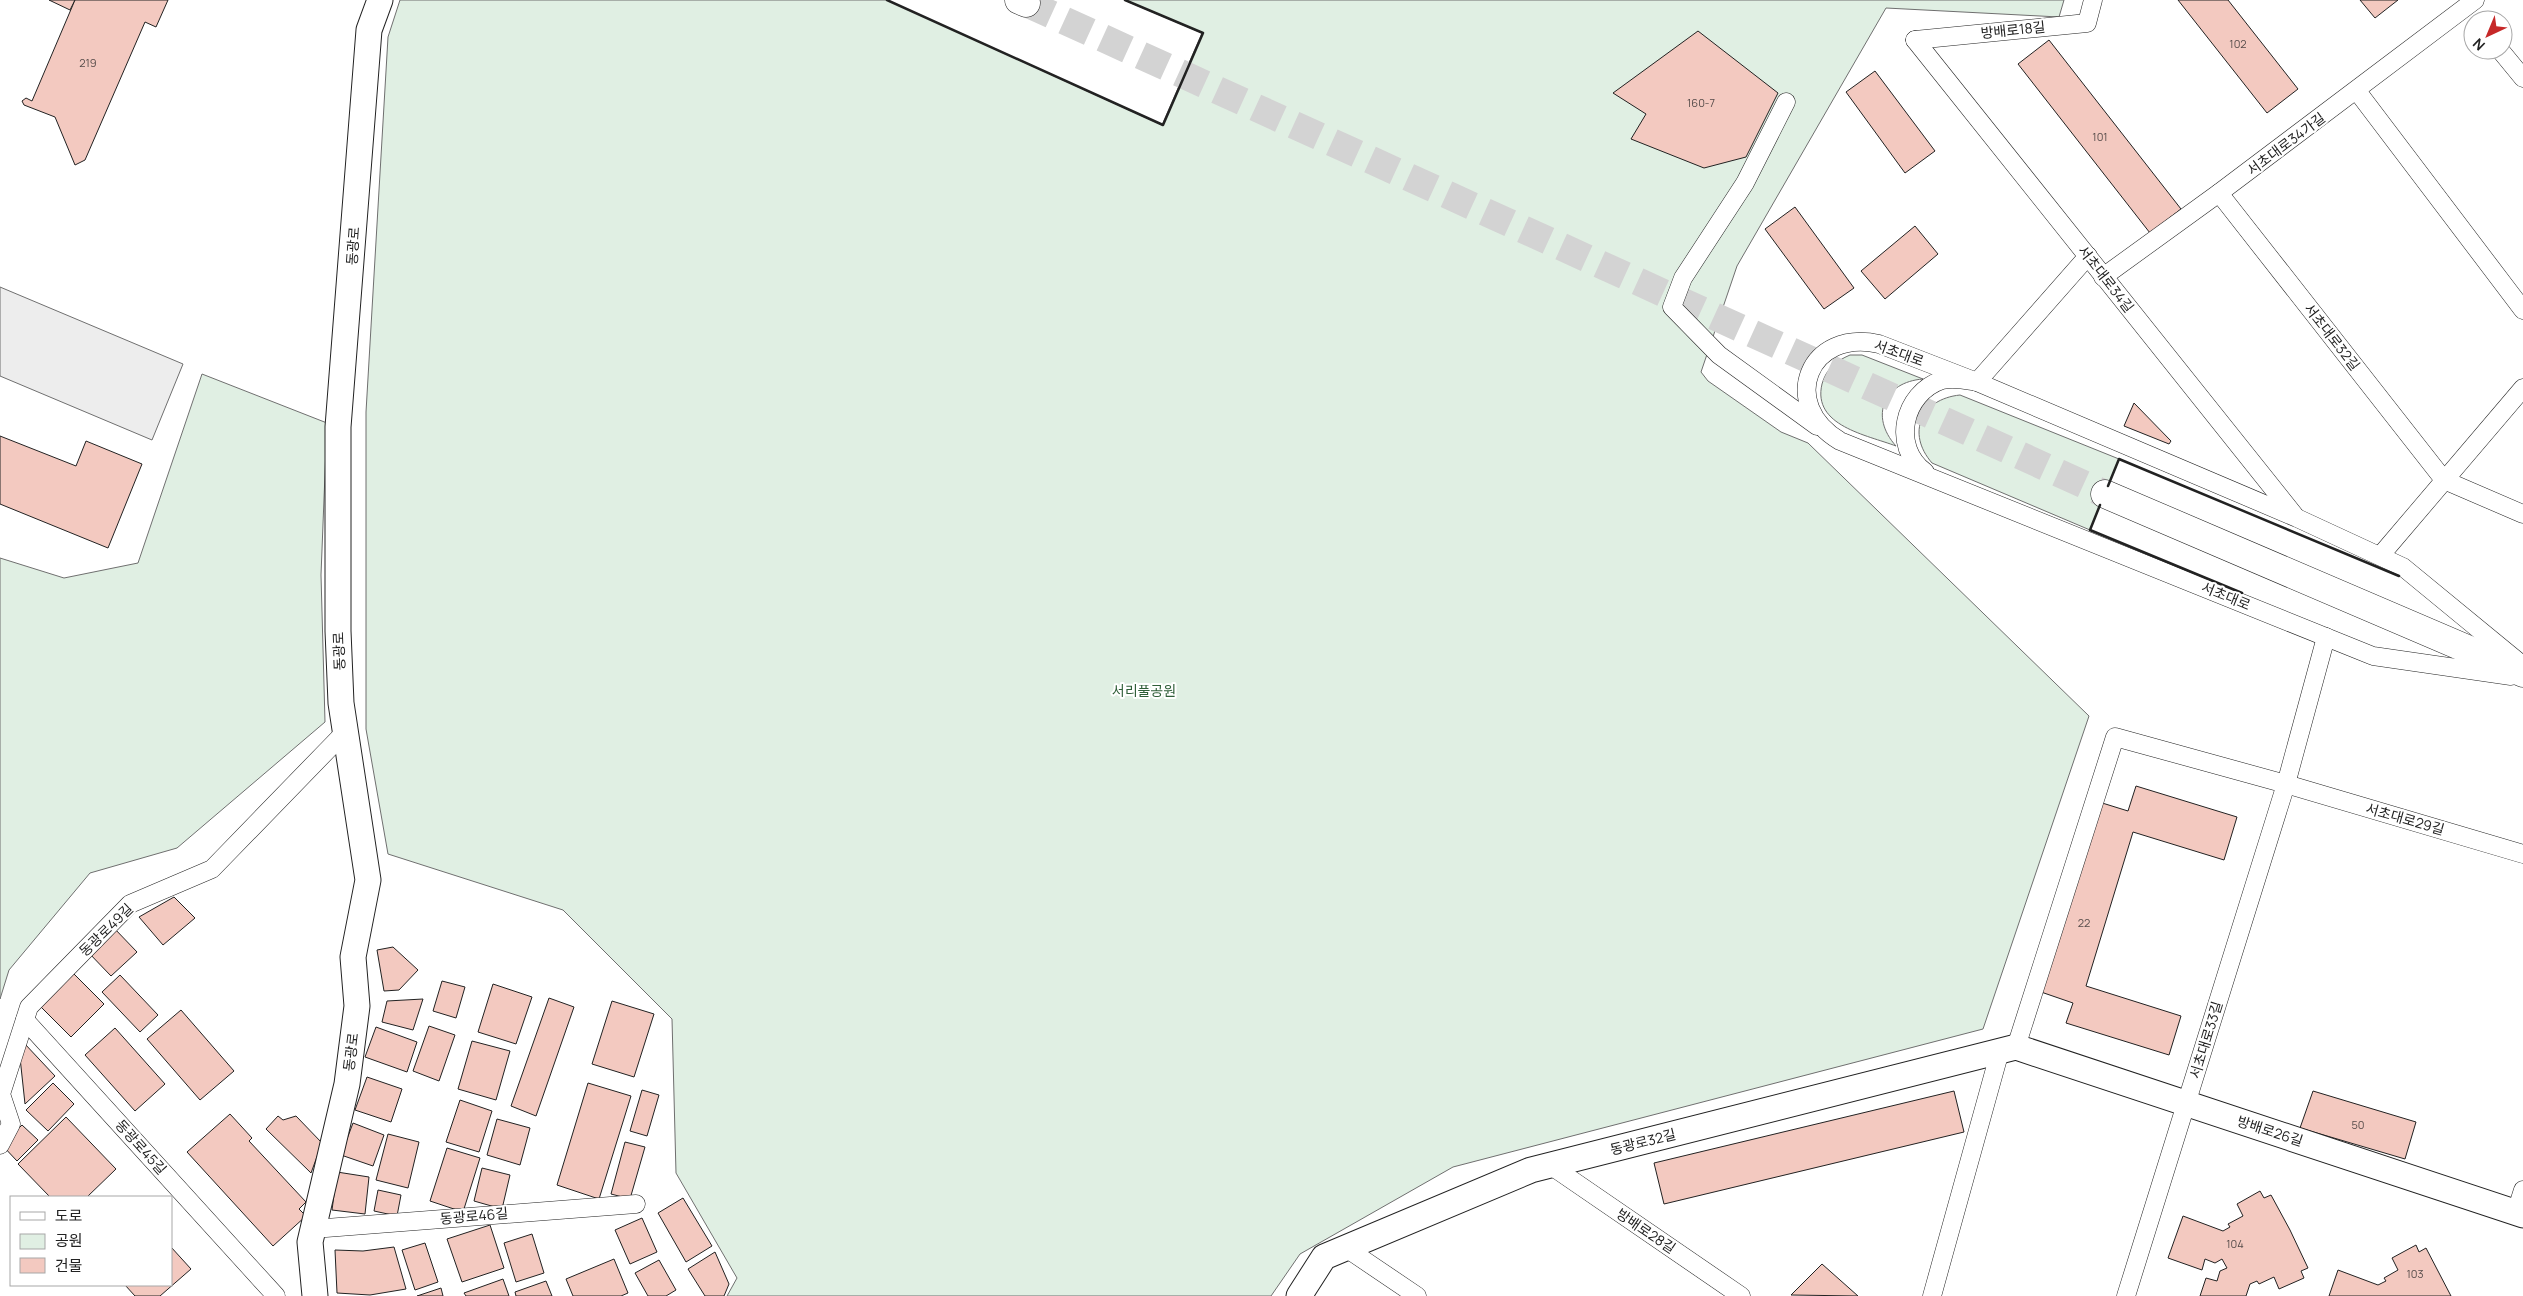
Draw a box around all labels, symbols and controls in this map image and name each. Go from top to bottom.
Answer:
north arrow [2463,10,2513,60]
street label: 방배로18길 [1980,17,2046,42]
text: N [2468,34,2489,55]
house number: 102 [2229,36,2247,51]
house number: 219 [79,55,97,70]
house number: 160-7 [1687,95,1715,110]
street label: 서초대로34가길 [2243,108,2329,179]
house number: 101 [2092,129,2108,144]
street label: 동광로 [342,226,363,266]
street label: 서초대로34길 [2074,241,2139,316]
street label: 서초대로32길 [2300,299,2365,374]
street label: 서초대로 [1872,335,1927,370]
street label: 서초대로 [2199,577,2254,614]
street label: 동광로 [328,631,349,671]
park label: 서리풀공원 [1112,681,1176,700]
street label: 서초대로29길 [2364,798,2447,839]
street label: 동광로49길 [74,899,137,960]
house number: 22 [2078,915,2090,930]
street label: 서초대로33길 [2185,999,2226,1081]
street label: 동광로 [339,1031,362,1072]
street label: 방배로26길 [2235,1111,2306,1150]
street label: 동광로45길 [112,1115,171,1178]
house number: 50 [2351,1117,2365,1132]
street label: 동광로32길 [1608,1124,1678,1159]
legend [10,1196,172,1286]
street label: 동광로46길 [439,1203,509,1228]
street label: 방배로28길 [1613,1204,1680,1257]
text: 도로 [55,1205,83,1226]
text: 공원 [55,1230,83,1251]
house number: 104 [2226,1236,2244,1251]
text: 건물 [55,1255,83,1276]
house number: 103 [2406,1266,2424,1281]

